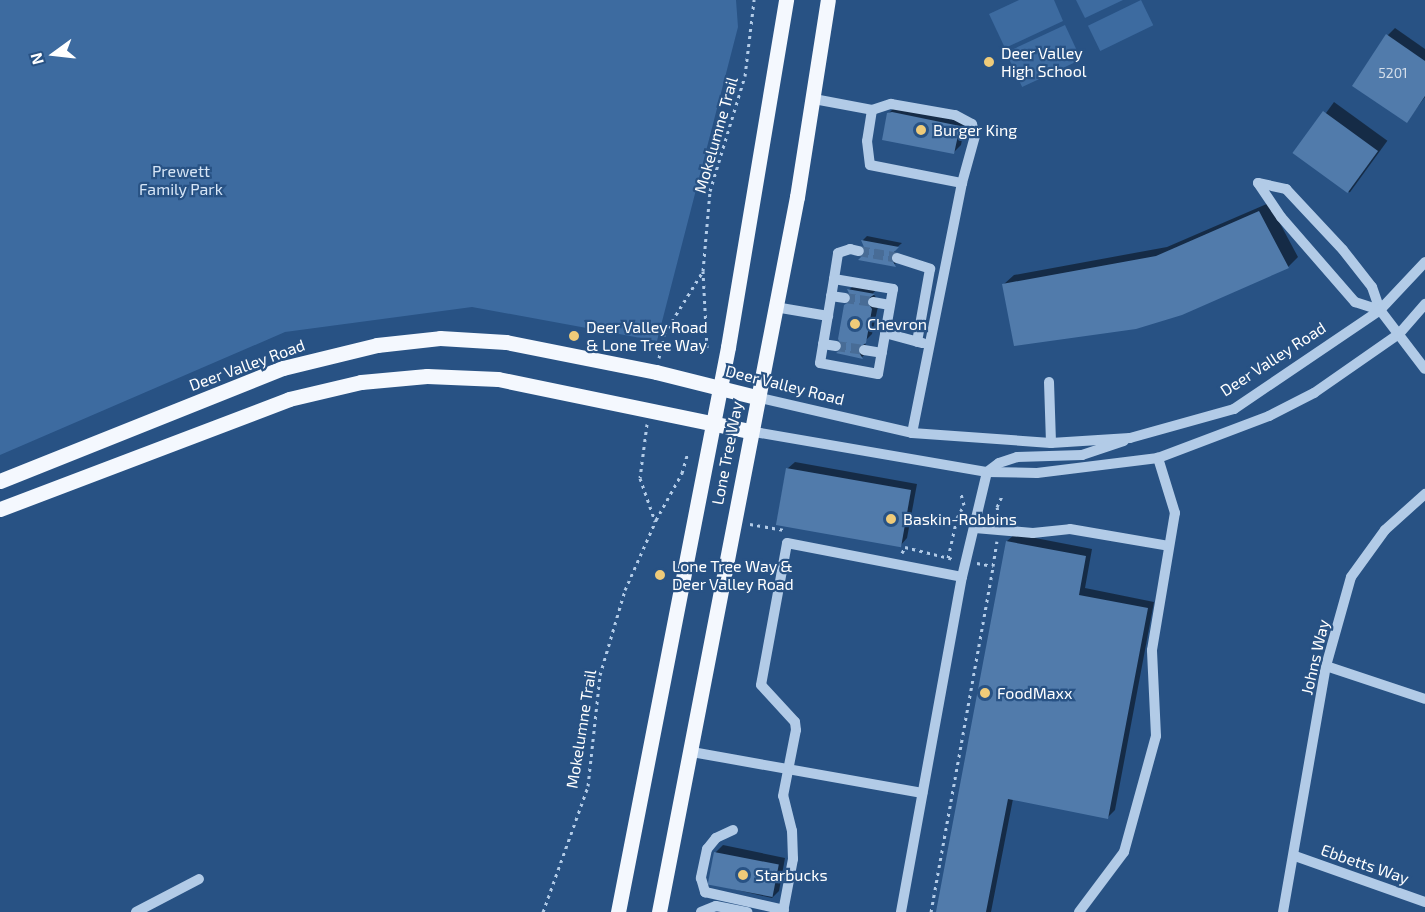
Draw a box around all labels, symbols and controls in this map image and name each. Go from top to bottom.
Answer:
north arrow [24,24,84,84]
place label: Deer Valley High School [1001,43,1086,81]
text: N [25,51,47,67]
marker: Deer Valley High School [982,55,996,69]
house number: 5201 [1378,65,1408,81]
street label: Mokelumne Trail [690,74,742,196]
place label: Burger King [933,120,1017,140]
marker: Burger King [914,123,928,137]
park label: Prewett Family Park [139,161,223,199]
place label: Chevron [867,314,927,334]
place label: Deer Valley Road & Lone Tree Way [586,317,709,355]
marker: Chevron [848,317,862,331]
street label: Deer Valley Road [1216,318,1330,400]
marker: Deer Valley Road & Lone Tree Way [567,329,581,343]
street label: Deer Valley Road [186,335,308,395]
street label: Deer Valley Road [723,361,847,409]
street label: Lone Tree Way [707,399,747,507]
place label: Baskin-Robbins [903,509,1017,529]
marker: Baskin-Robbins [884,512,898,526]
place label: Lone Tree Way & Deer Valley Road [672,556,795,594]
marker: Lone Tree Way & Deer Valley Road [653,568,667,582]
street label: Johns Way [1297,617,1333,697]
street label: Mokelumne Trail [562,668,600,790]
place label: FoodMaxx [997,683,1072,703]
marker: FoodMaxx [978,686,992,700]
street label: Ebbetts Way [1318,840,1412,888]
place label: Starbucks [755,865,828,885]
marker: Starbucks [736,868,750,882]

